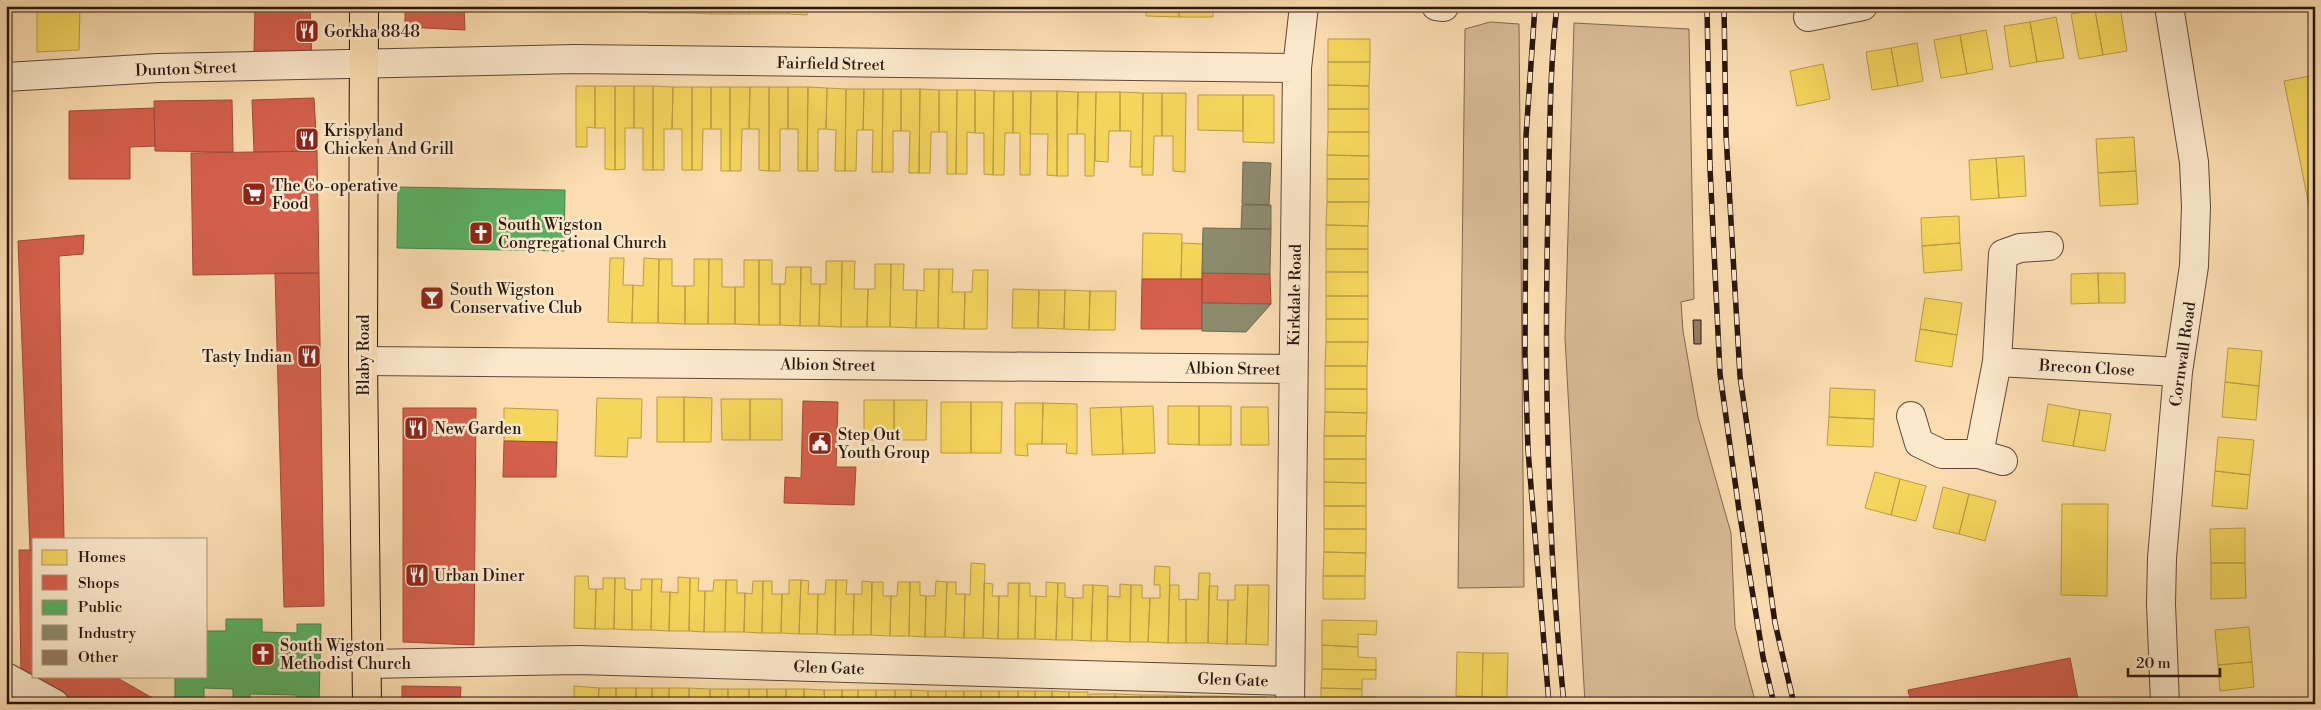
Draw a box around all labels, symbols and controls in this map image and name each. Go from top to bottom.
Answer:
restaurant icon: Gorkha 8848 [294,18,320,44]
place label: Gorkha 8848 [324,22,420,42]
street label: Fairfield Street [776,53,886,75]
street label: Dunton Street [135,57,238,81]
place label: Krispyland Chicken And Grill [324,121,454,159]
restaurant icon: Krispyland Chicken And Grill [294,126,320,152]
place label: The Co-operative Food [272,176,398,214]
supermarket icon: The Co-operative Food [241,181,267,207]
place label: South Wigston Congregational Church [498,215,667,253]
church icon: South Wigston Congregational Church [468,220,494,246]
street label: Kirkdale Road [1284,244,1306,346]
place label: South Wigston Conservative Club [450,280,582,318]
bar icon: South Wigston Conservative Club [419,285,445,311]
street label: Cornwall Road [2166,300,2200,408]
street label: Blaby Road [354,314,374,397]
restaurant icon: Tasty Indian [296,343,322,369]
place label: Tasty Indian [202,347,292,367]
street label: Albion Street [779,354,876,376]
street label: Brecon Close [2038,355,2135,380]
street label: Albion Street [1184,358,1281,380]
restaurant icon: New Garden [403,415,429,441]
place label: New Garden [434,419,522,439]
place label: Step Out Youth Group [837,425,930,463]
public building icon: Step Out Youth Group [807,430,833,456]
legend [32,538,208,678]
text: Homes [78,548,126,567]
restaurant icon: Urban Diner [404,562,430,588]
place label: Urban Diner [434,566,525,586]
text: Shops [78,574,119,593]
text: Public [78,598,122,617]
text: Industry [78,624,137,643]
place label: South Wigston Methodist Church [280,636,411,674]
church icon: South Wigston Methodist Church [250,641,276,667]
scale bar [2128,645,2221,677]
text: Other [78,648,119,667]
text: 20 m [2136,654,2171,673]
street label: Glen Gate [793,657,865,679]
street label: Glen Gate [1197,669,1269,691]

